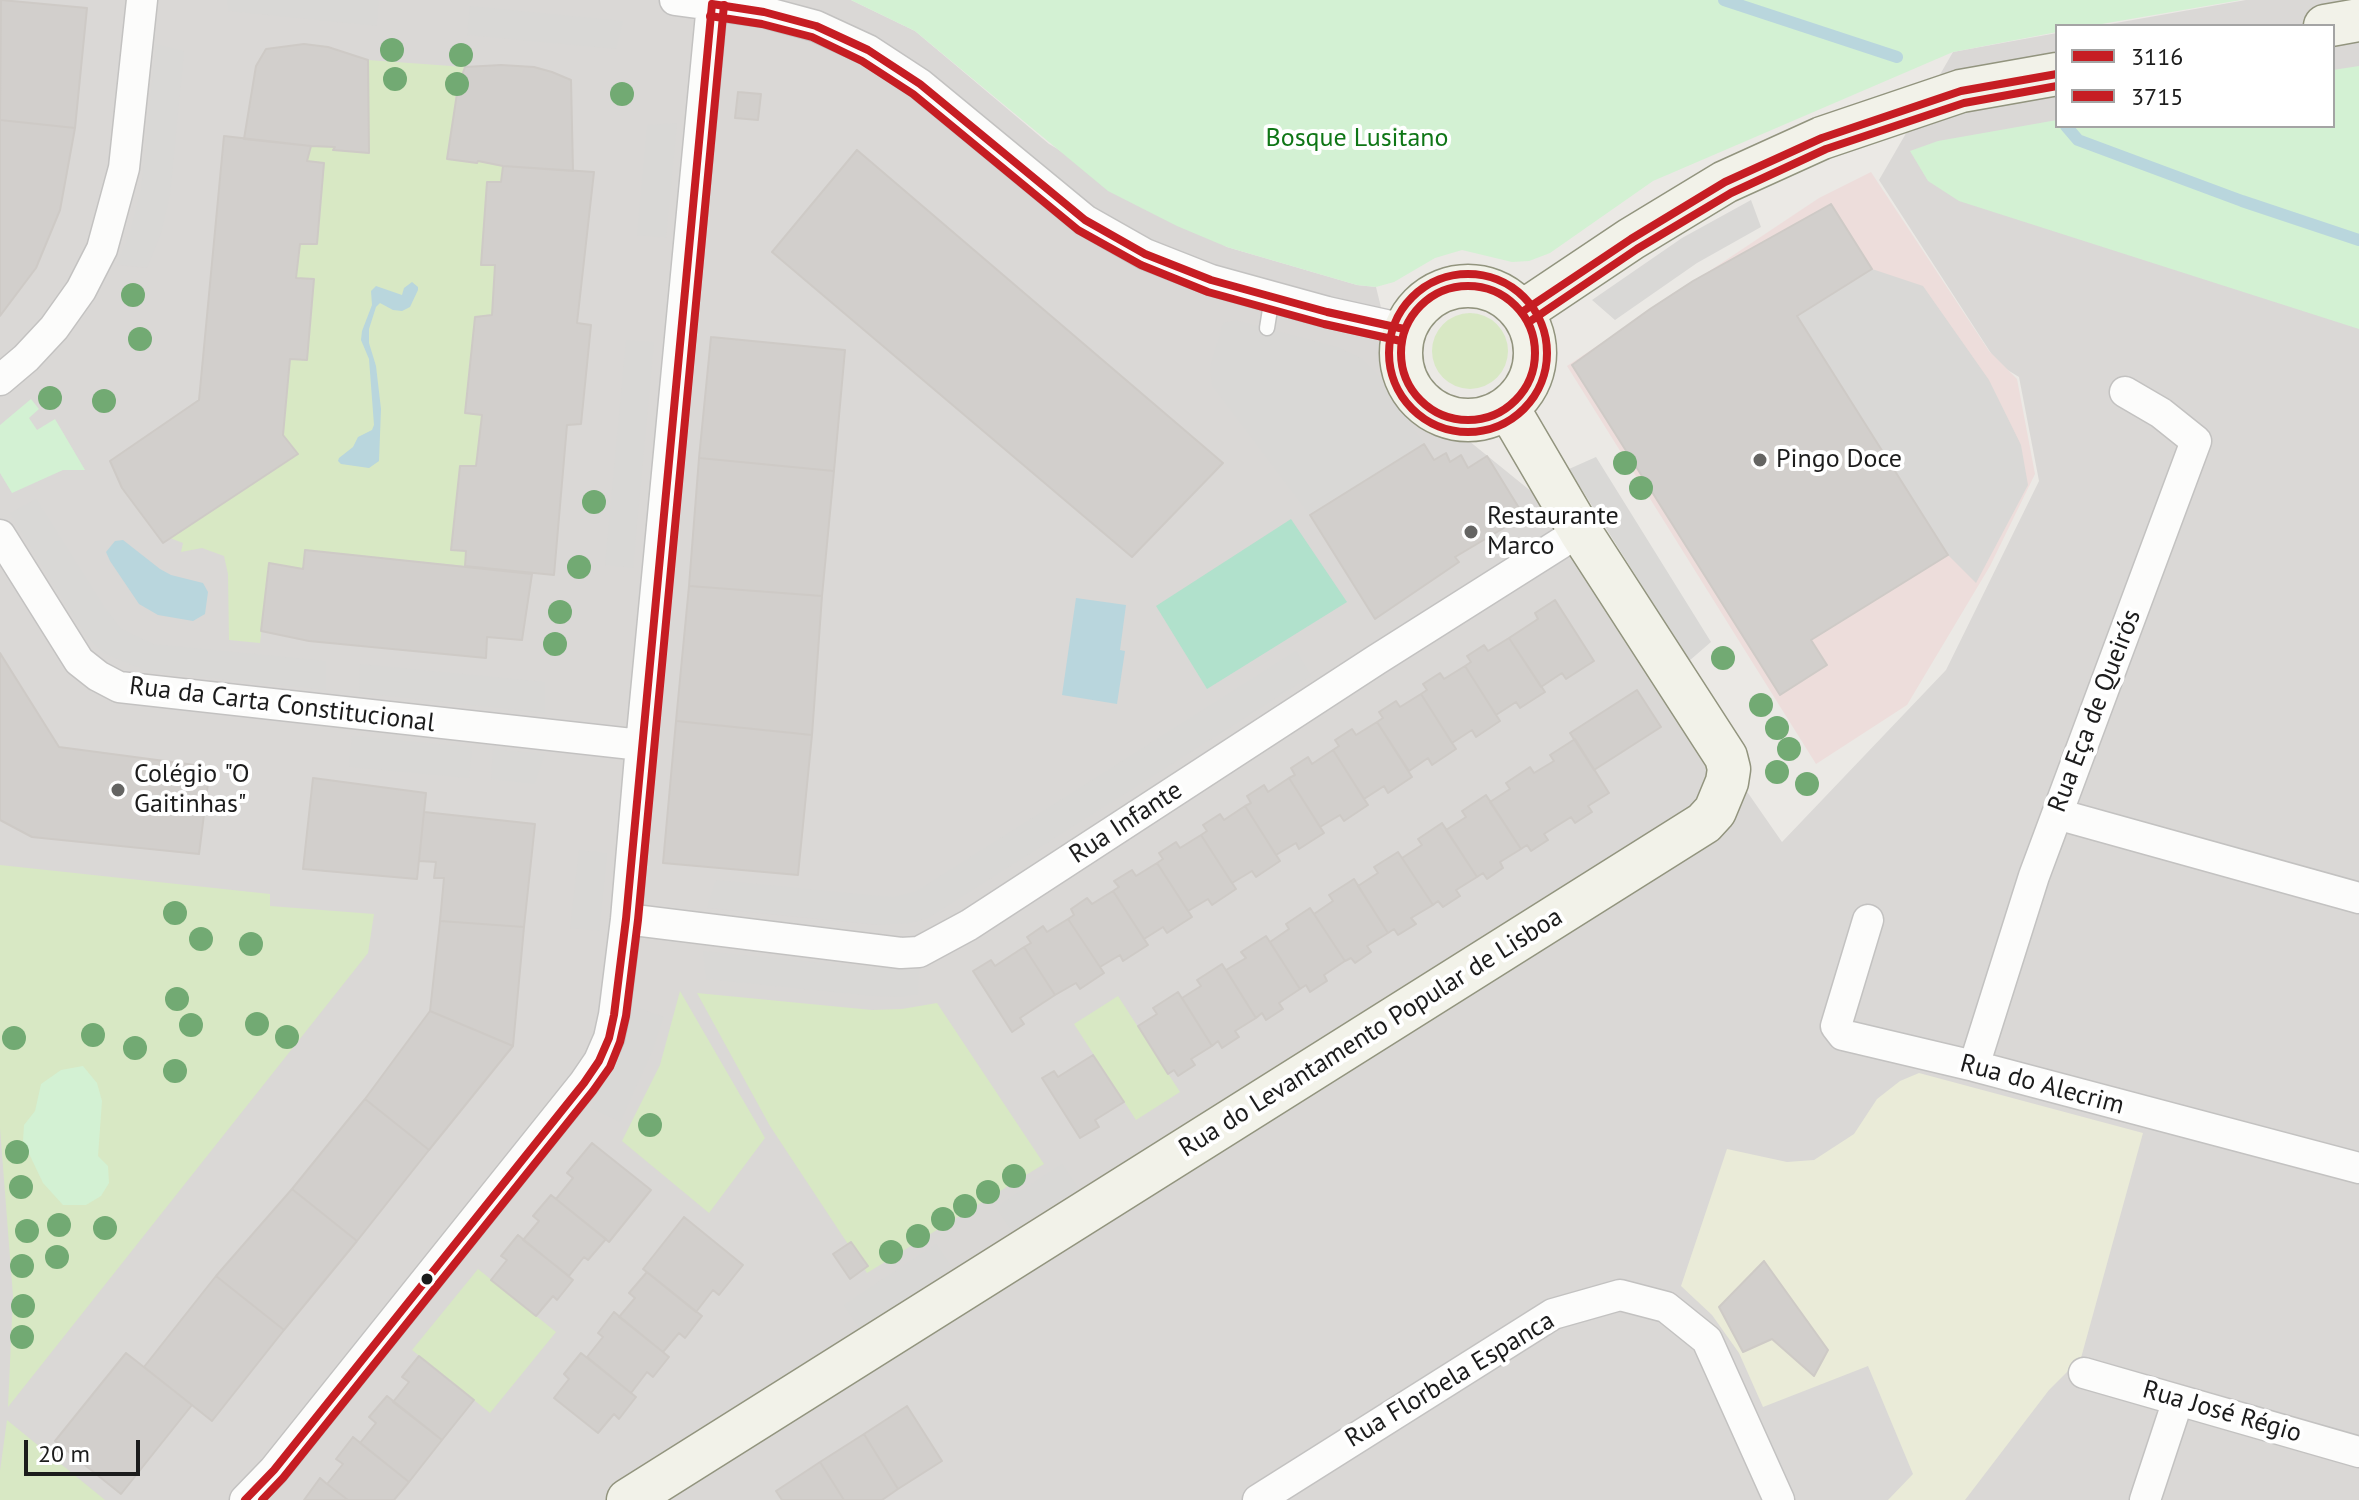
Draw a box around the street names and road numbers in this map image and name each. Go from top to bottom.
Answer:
street label: Rua Eça de Queirós [2042,605,2148,817]
street label: Rua da Carta Constitucional [128,671,436,739]
street label: Rua Infante [1064,775,1188,871]
street label: Rua do Levantamento Popular de Lisboa [1174,902,1568,1164]
street label: Rua do Alecrim [1957,1048,2127,1122]
street label: Rua Florbela Espanca [1340,1305,1560,1455]
street label: Rua José Régio [2139,1374,2305,1450]

